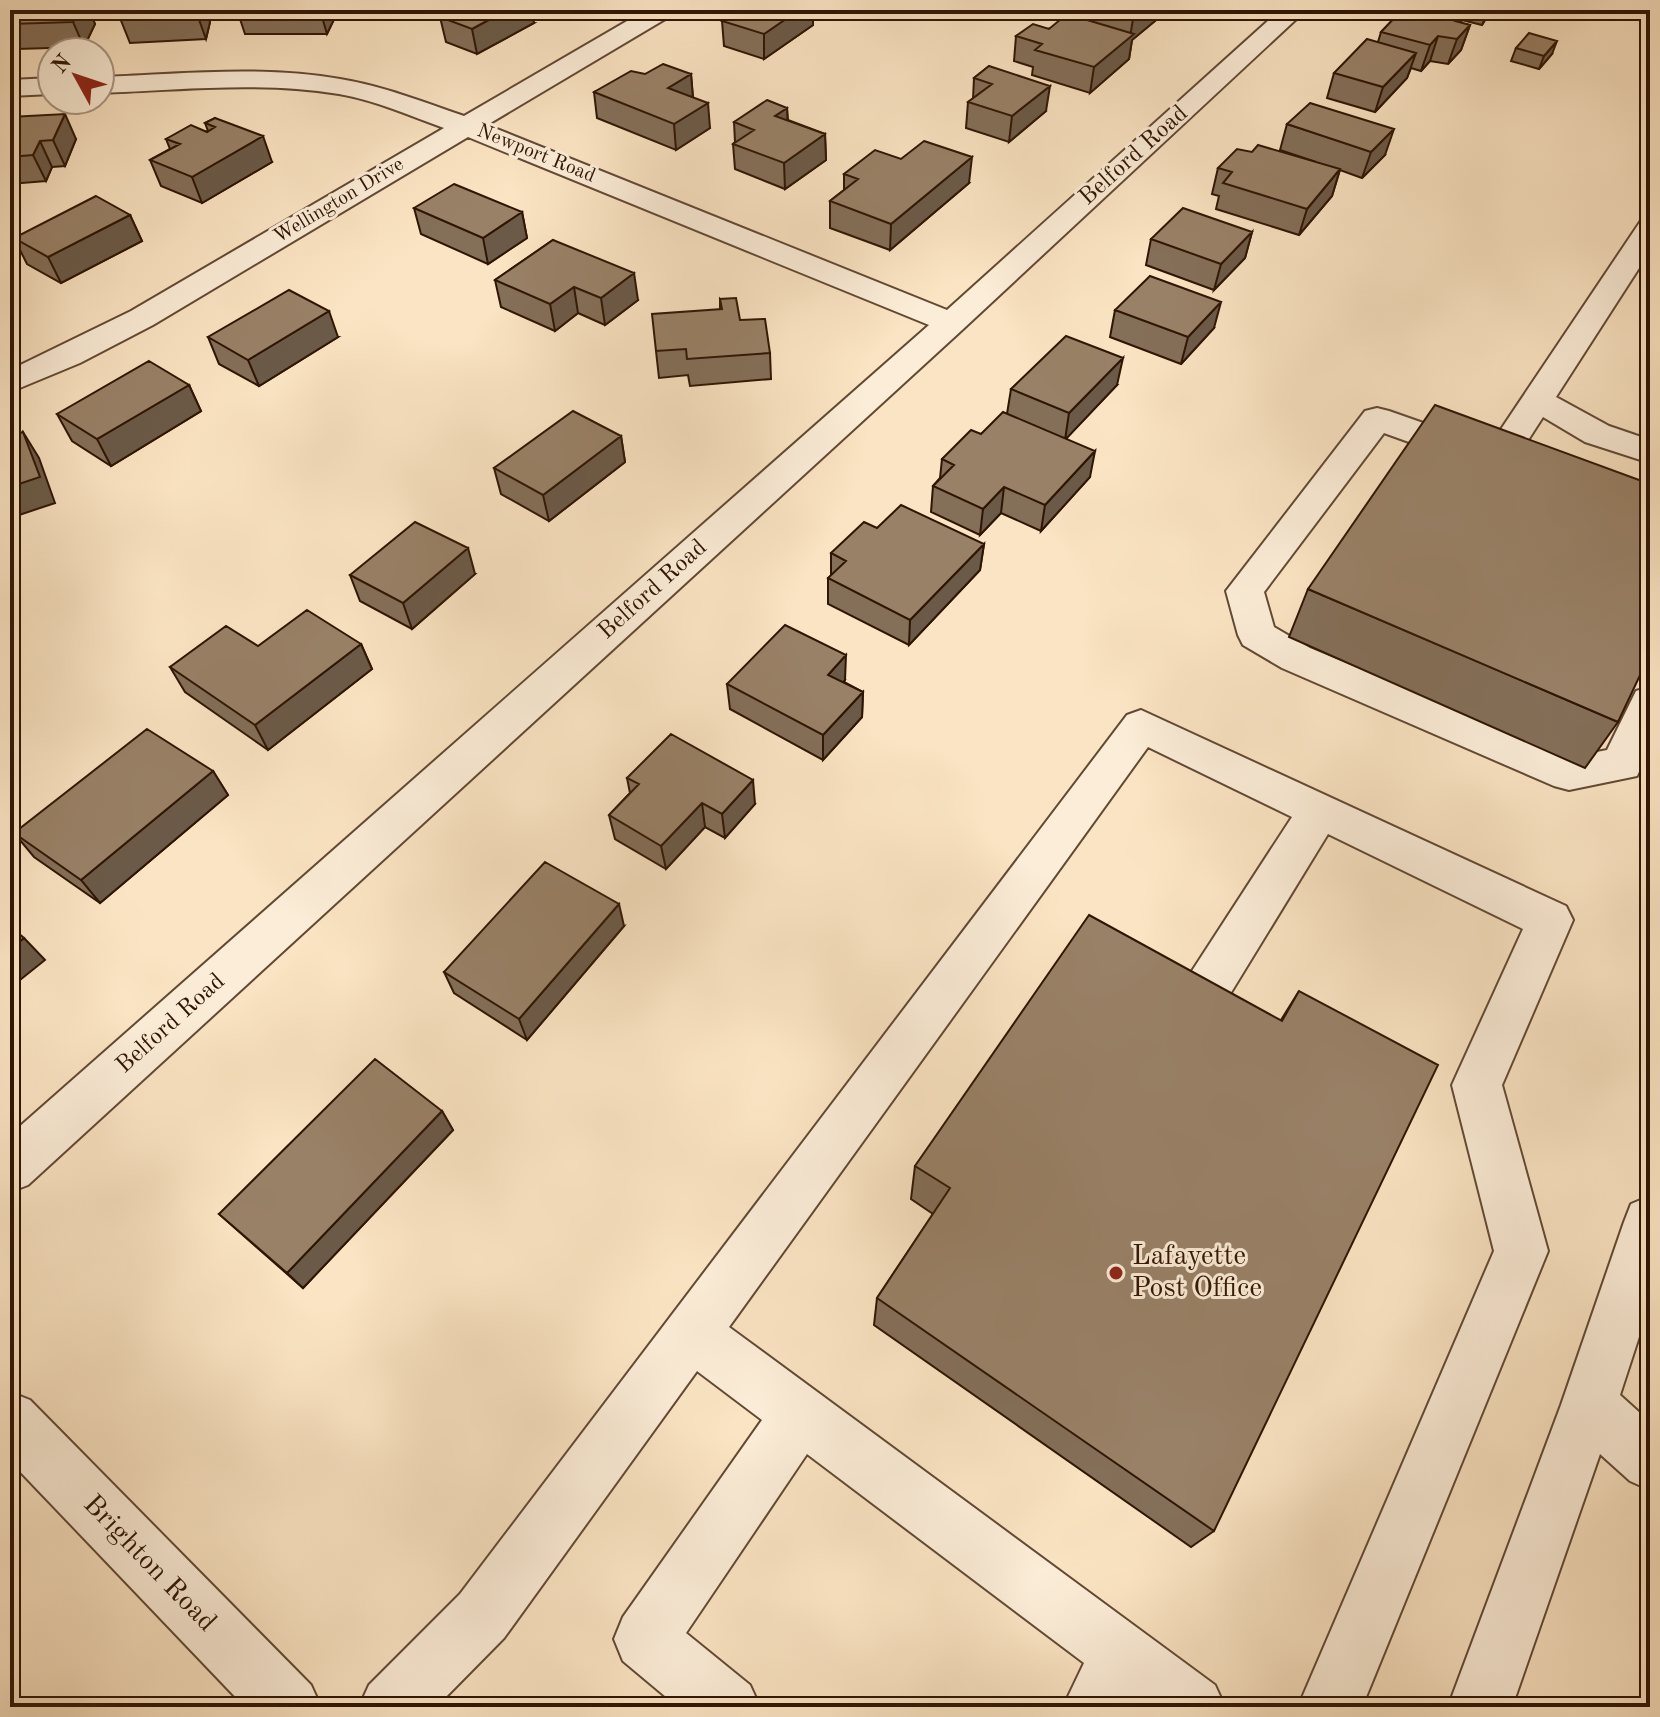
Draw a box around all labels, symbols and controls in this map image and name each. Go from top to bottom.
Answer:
north arrow [36,36,116,116]
text: N [48,51,76,78]
street label: Belford Road [1075,101,1193,211]
street label: Newport Road [474,121,598,187]
street label: Wellington Drive [270,154,408,248]
street label: Belford Road [594,535,712,645]
street label: Belford Road [112,969,230,1079]
place label: Lafayette Post Office [1132,1243,1262,1303]
marker: Lafayette Post Office [1107,1264,1125,1282]
street label: Brighton Road [77,1490,221,1638]

